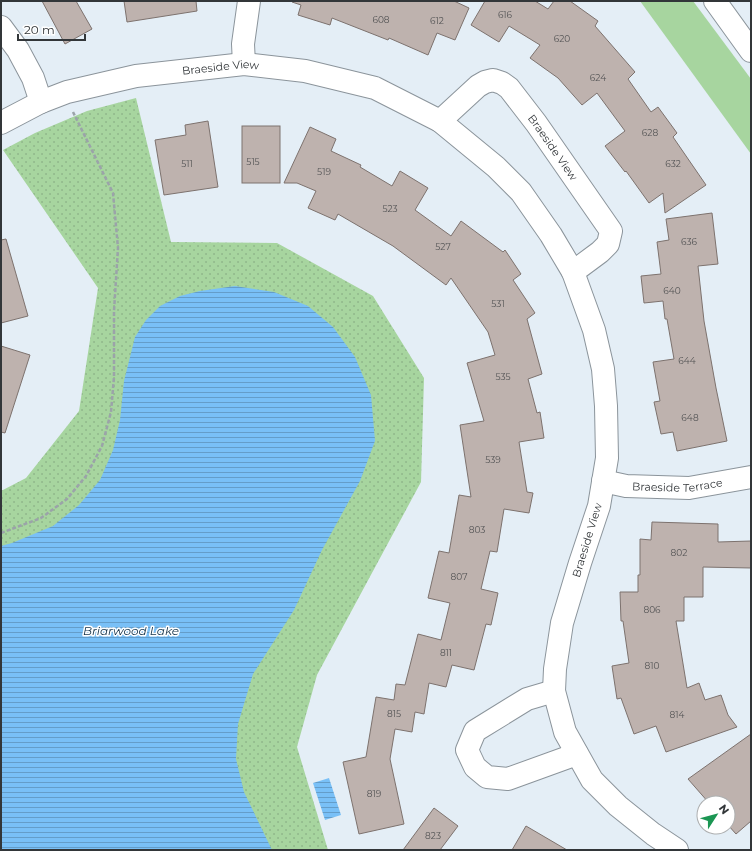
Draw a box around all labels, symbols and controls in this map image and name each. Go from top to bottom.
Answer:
house number: 616 [498,9,513,20]
house number: 608 [372,14,390,25]
house number: 612 [430,15,444,26]
scale bar [18,16,85,42]
text: 20 m [24,22,55,37]
house number: 620 [554,33,570,44]
street label: Braeside View [181,57,260,78]
house number: 624 [590,72,606,83]
street label: Braeside View [525,112,581,183]
house number: 628 [642,127,658,138]
house number: 515 [246,156,260,167]
house number: 511 [181,158,193,169]
house number: 632 [665,158,681,169]
house number: 519 [317,166,331,177]
house number: 523 [382,203,398,214]
house number: 636 [681,236,698,247]
house number: 527 [435,241,451,252]
house number: 640 [663,285,681,296]
house number: 531 [491,298,505,309]
house number: 644 [678,355,696,366]
house number: 535 [495,371,511,382]
house number: 648 [681,412,699,423]
house number: 539 [485,454,501,465]
street label: Braeside Terrace [632,475,724,495]
street label: Braeside View [569,501,605,579]
house number: 803 [469,524,485,535]
house number: 802 [671,547,687,558]
house number: 807 [451,571,467,582]
house number: 806 [643,604,661,615]
water label: Briarwood Lake [83,623,179,638]
house number: 811 [440,647,452,658]
house number: 810 [645,660,660,671]
house number: 815 [387,708,401,719]
house number: 814 [670,709,685,720]
house number: 819 [367,788,382,799]
north arrow [696,795,736,835]
text: N [716,801,732,817]
house number: 823 [425,830,441,841]

